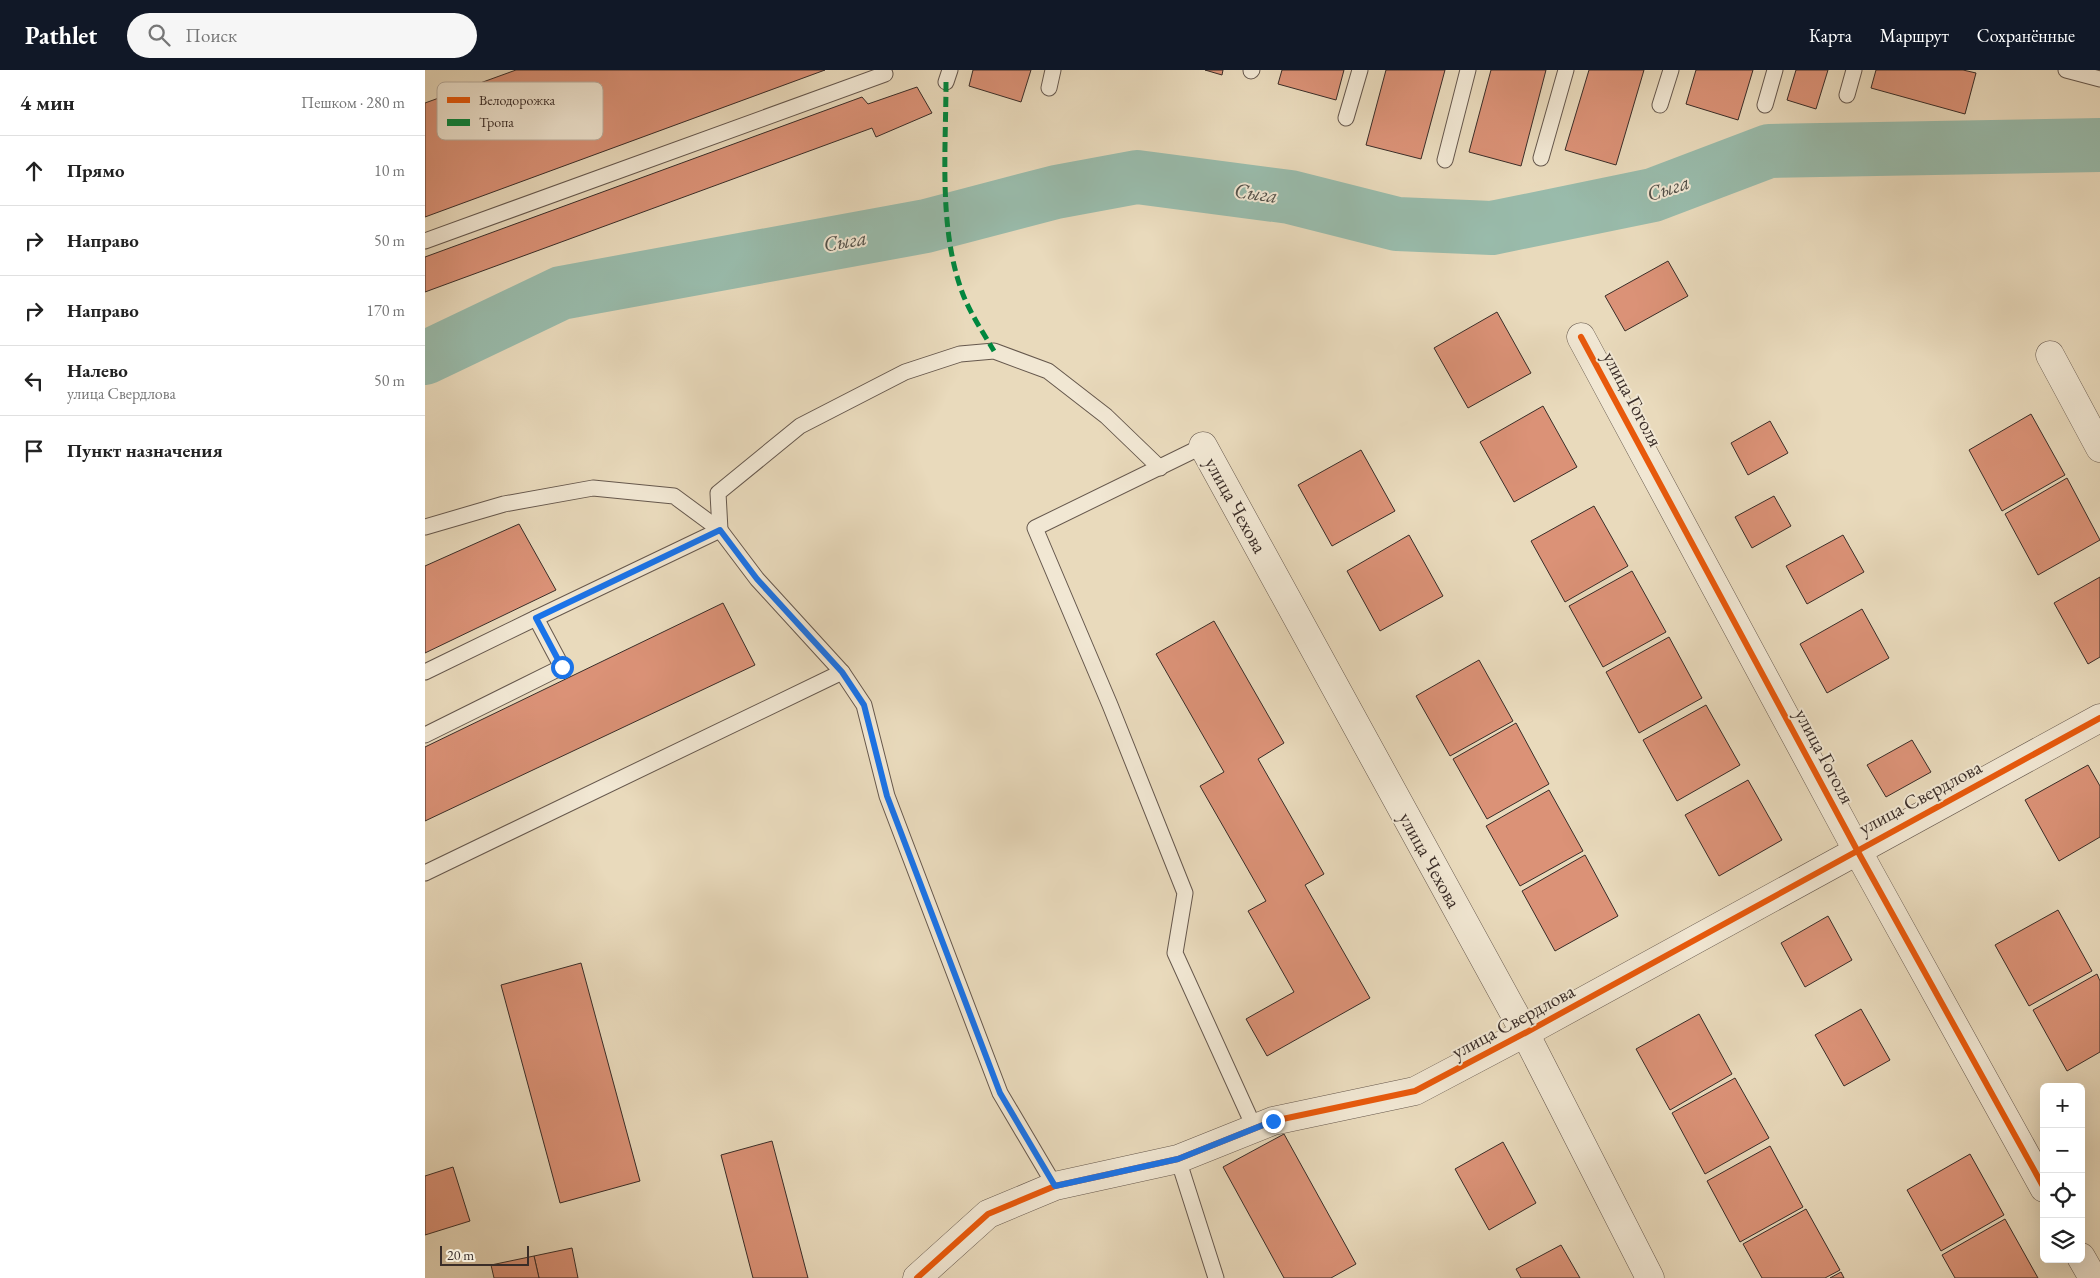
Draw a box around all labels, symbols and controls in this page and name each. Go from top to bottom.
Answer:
search box [127,13,477,58]
text: Pathlet [25,20,97,51]
icon: search [145,21,173,49]
text: Поиск [185,23,237,48]
text: Карта [1809,24,1852,47]
text: Маршрут [1880,24,1949,47]
text: Сохранённые [1977,24,2075,47]
legend [437,82,603,140]
text: 4 мин [20,89,75,116]
text: Велодорожка [479,91,555,109]
text: Пешком · 280 m [301,92,405,113]
text: Тропа [479,113,514,131]
icon: ahead [20,157,48,185]
text: Прямо [67,158,125,183]
text: 10 m [374,160,405,181]
water label: Сыга [1643,168,1693,207]
water label: Сыга [1233,176,1279,209]
water label: Сыга [821,223,869,258]
icon: right [20,227,48,255]
text: Направо [67,228,139,253]
text: 50 m [374,230,405,251]
icon: right [20,297,48,325]
text: Направо [67,298,139,323]
text: 170 m [366,300,405,321]
street label: улица Гоголя [1597,347,1669,451]
text: Налево [67,358,128,383]
icon: left [20,367,48,395]
text: 50 m [374,370,405,391]
text: улица Свердлова [67,383,176,404]
icon: arrive [20,437,48,465]
text: Пункт назначения [67,438,223,463]
street label: улица Чехова [1199,452,1273,558]
route start [551,656,574,679]
street label: улица Гоголя [1789,704,1861,808]
street label: улица Свердлова [1854,754,1986,840]
street label: улица Чехова [1393,807,1467,913]
street label: улица Свердлова [1447,978,1579,1064]
map controls [2040,1083,2085,1263]
button: + [2040,1083,2085,1128]
route end [1262,1110,1285,1133]
button: − [2040,1128,2085,1173]
button: locate [2040,1173,2085,1218]
button: layers [2040,1218,2085,1263]
scale bar [440,1243,529,1266]
text: 20 m [447,1246,474,1264]

